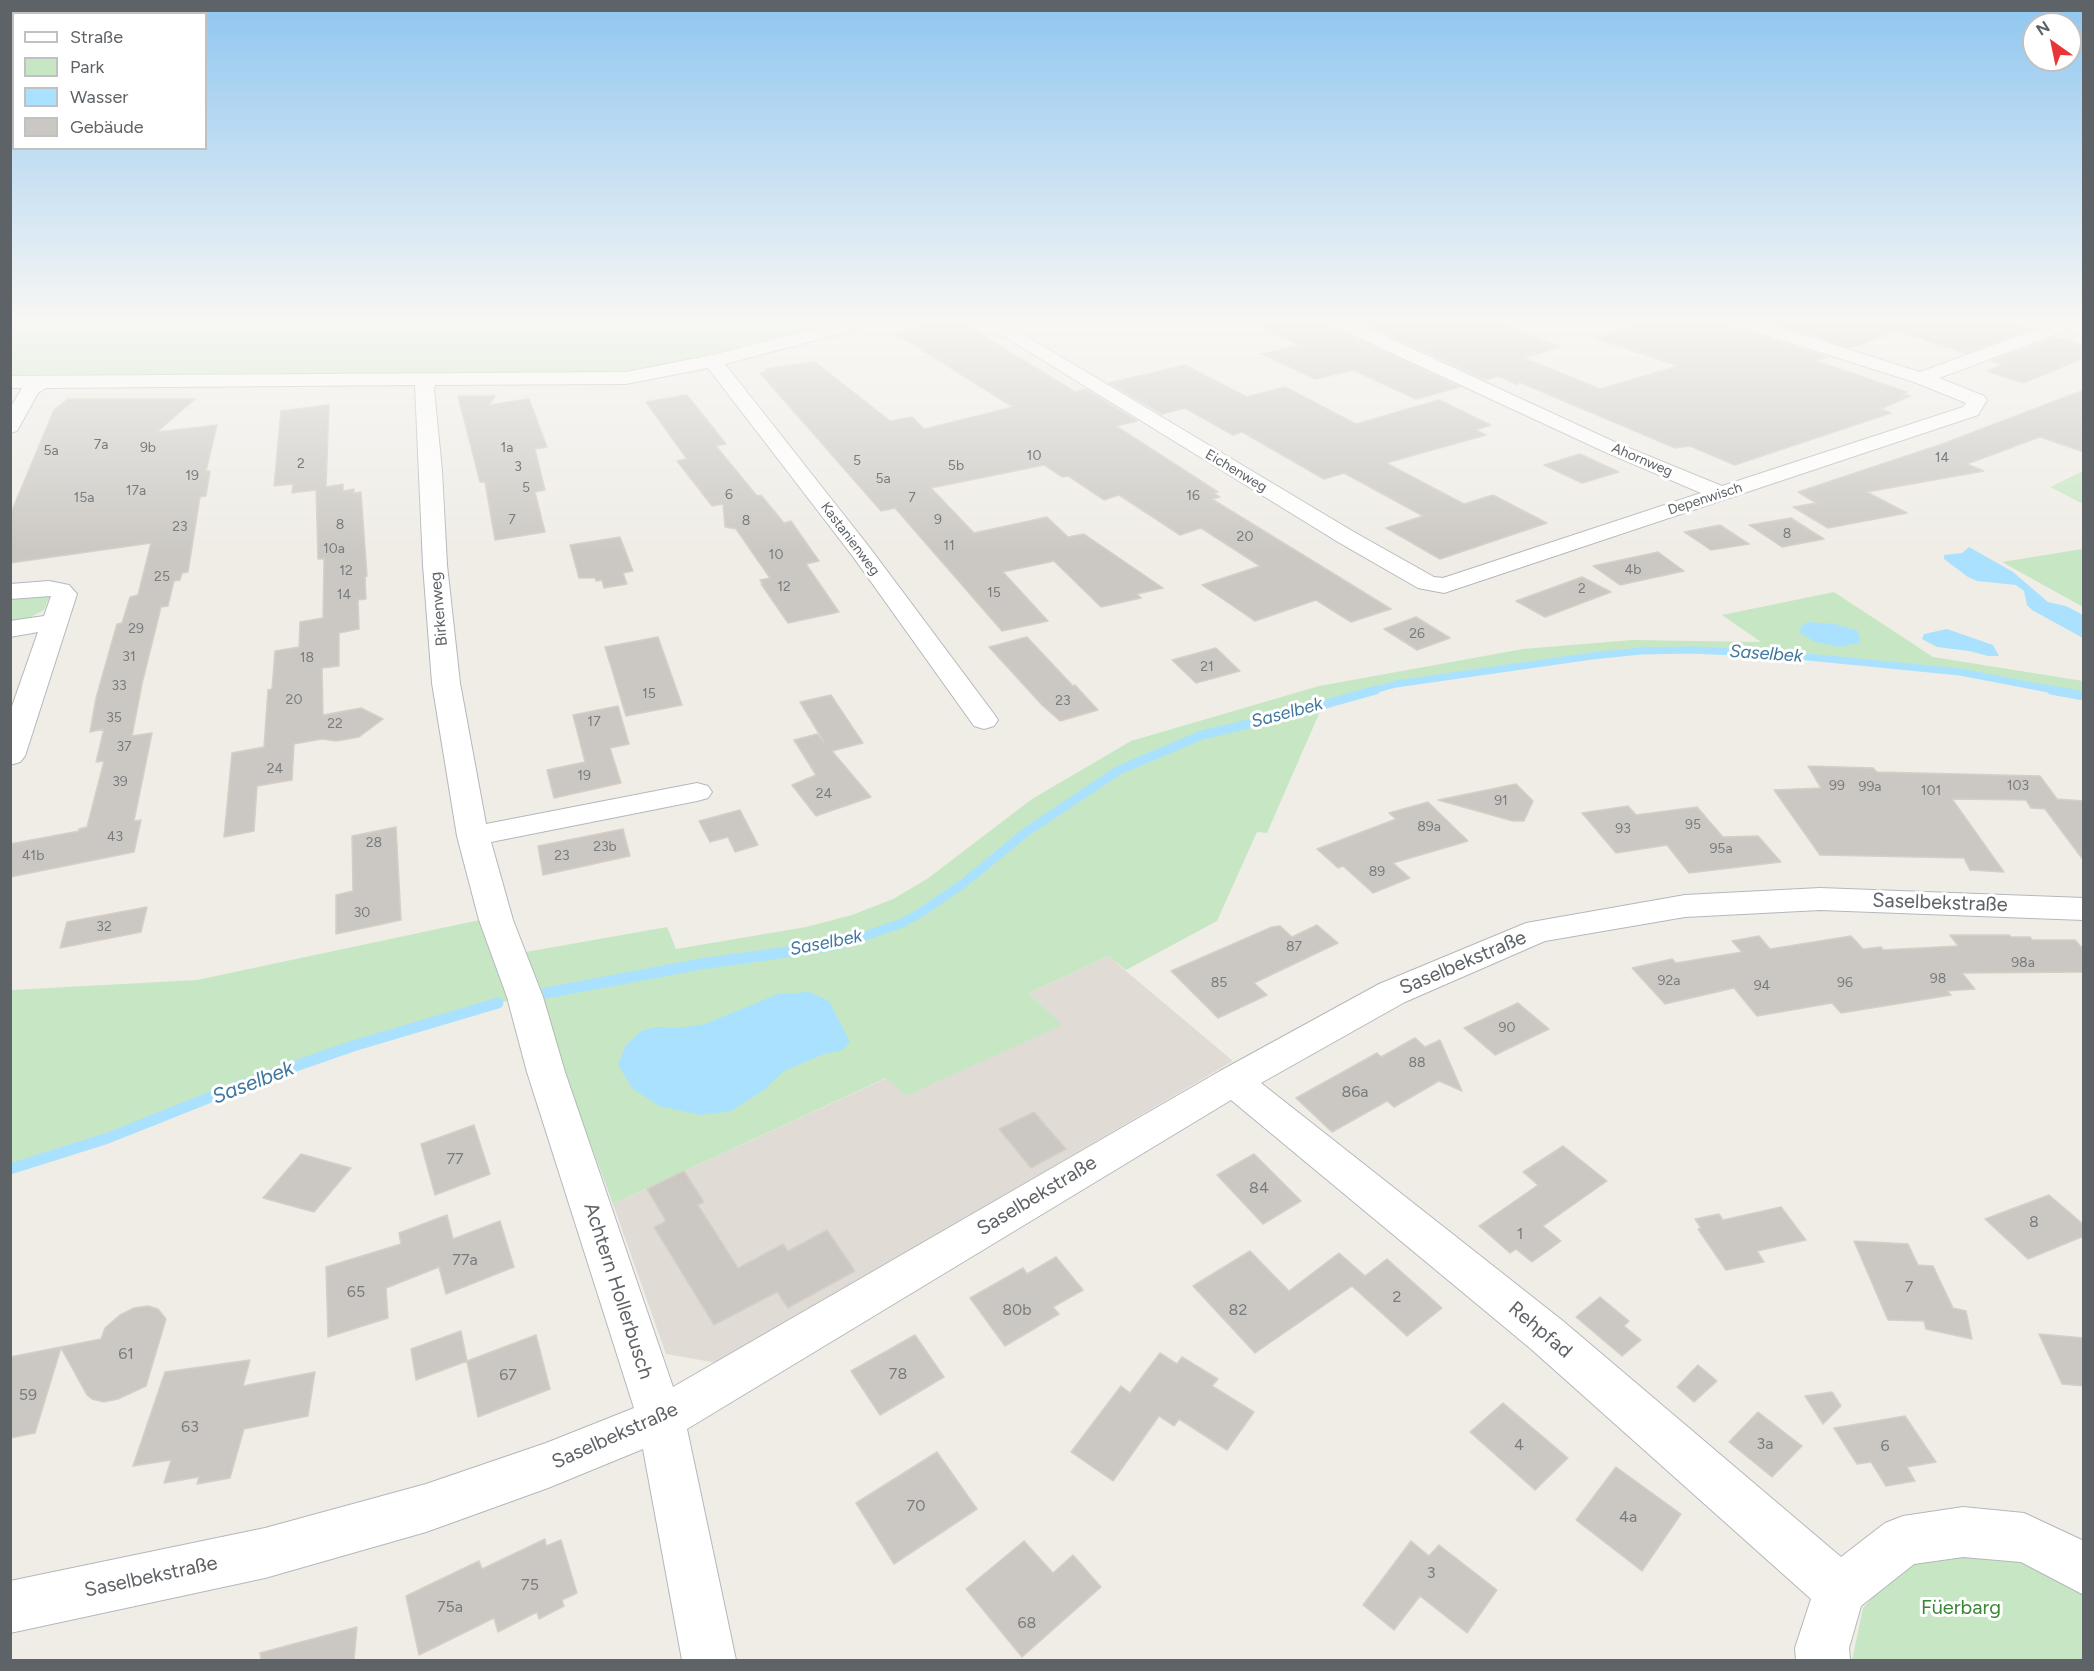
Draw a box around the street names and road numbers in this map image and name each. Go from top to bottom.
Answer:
street label: Ahornweg [1609,440,1675,480]
street label: Eichenweg [1202,446,1270,496]
street label: Depenwisch [1666,479,1744,519]
street label: Kastanienweg [817,499,883,579]
street label: Birkenweg [426,571,452,647]
street label: Saselbekstraße [1872,889,2008,917]
street label: Saselbekstraße [1396,925,1530,1001]
street label: Saselbekstraße [973,1151,1101,1241]
street label: Achtern Hollerbusch [578,1200,658,1382]
street label: Rehpfad [1503,1296,1577,1364]
street label: Saselbekstraße [548,1397,682,1475]
street label: Saselbekstraße [82,1551,220,1603]

